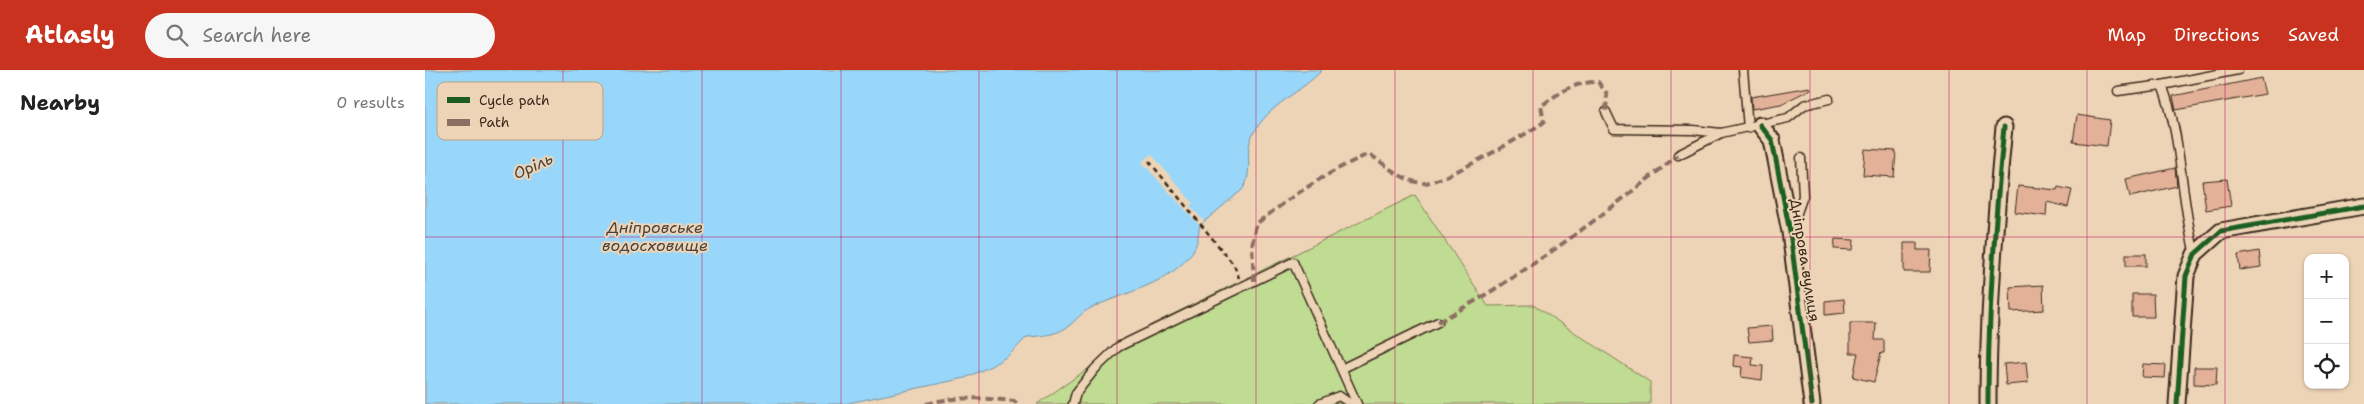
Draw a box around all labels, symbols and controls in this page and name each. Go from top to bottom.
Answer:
search box [145,13,495,58]
text: Atlasly [25,19,115,51]
icon: search [163,21,191,49]
text: Search here [203,23,311,48]
text: Map [2108,23,2146,47]
text: Directions [2174,23,2260,47]
text: Saved [2288,23,2339,47]
legend [437,82,603,140]
text: Nearby [20,89,100,117]
text: Cycle path [479,91,550,109]
text: 0 results [336,92,405,113]
text: Path [479,113,510,131]
water label: Оріль [510,148,556,184]
street label: Дніпрова вулиця [1785,197,1825,323]
water label: Дніпровське водосховище [602,217,708,256]
map controls [2304,254,2349,389]
button: + [2304,254,2349,299]
button: − [2304,299,2349,344]
button: locate [2304,344,2349,389]

